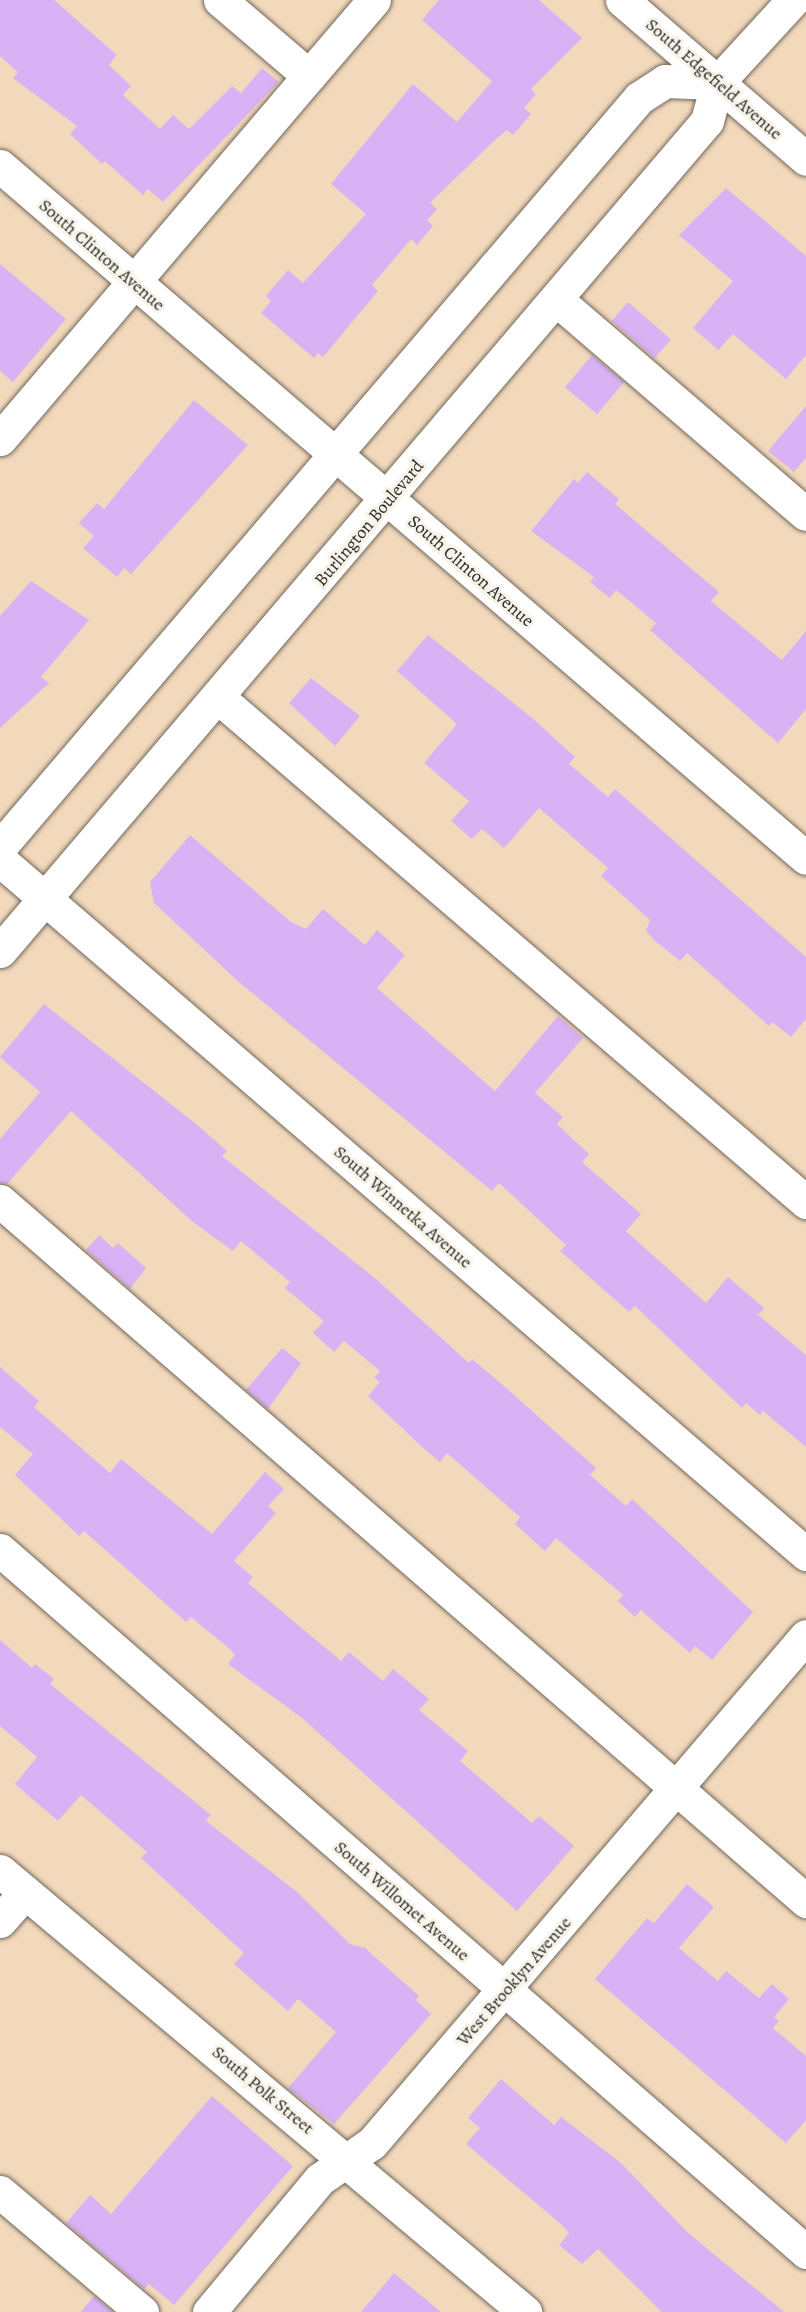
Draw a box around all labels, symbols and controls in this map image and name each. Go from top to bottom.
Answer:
street label: South Edgefield Avenue [641,14,787,144]
street label: South Clinton Avenue [35,195,169,315]
street label: Burlington Boulevard [310,455,428,591]
street label: South Clinton Avenue [404,511,538,631]
street label: South Winnetka Avenue [329,1141,477,1273]
street label: South Willomet Avenue [330,1836,474,1966]
street label: West Brooklyn Avenue [452,1912,576,2050]
street label: South Polk Street [208,2041,318,2139]

